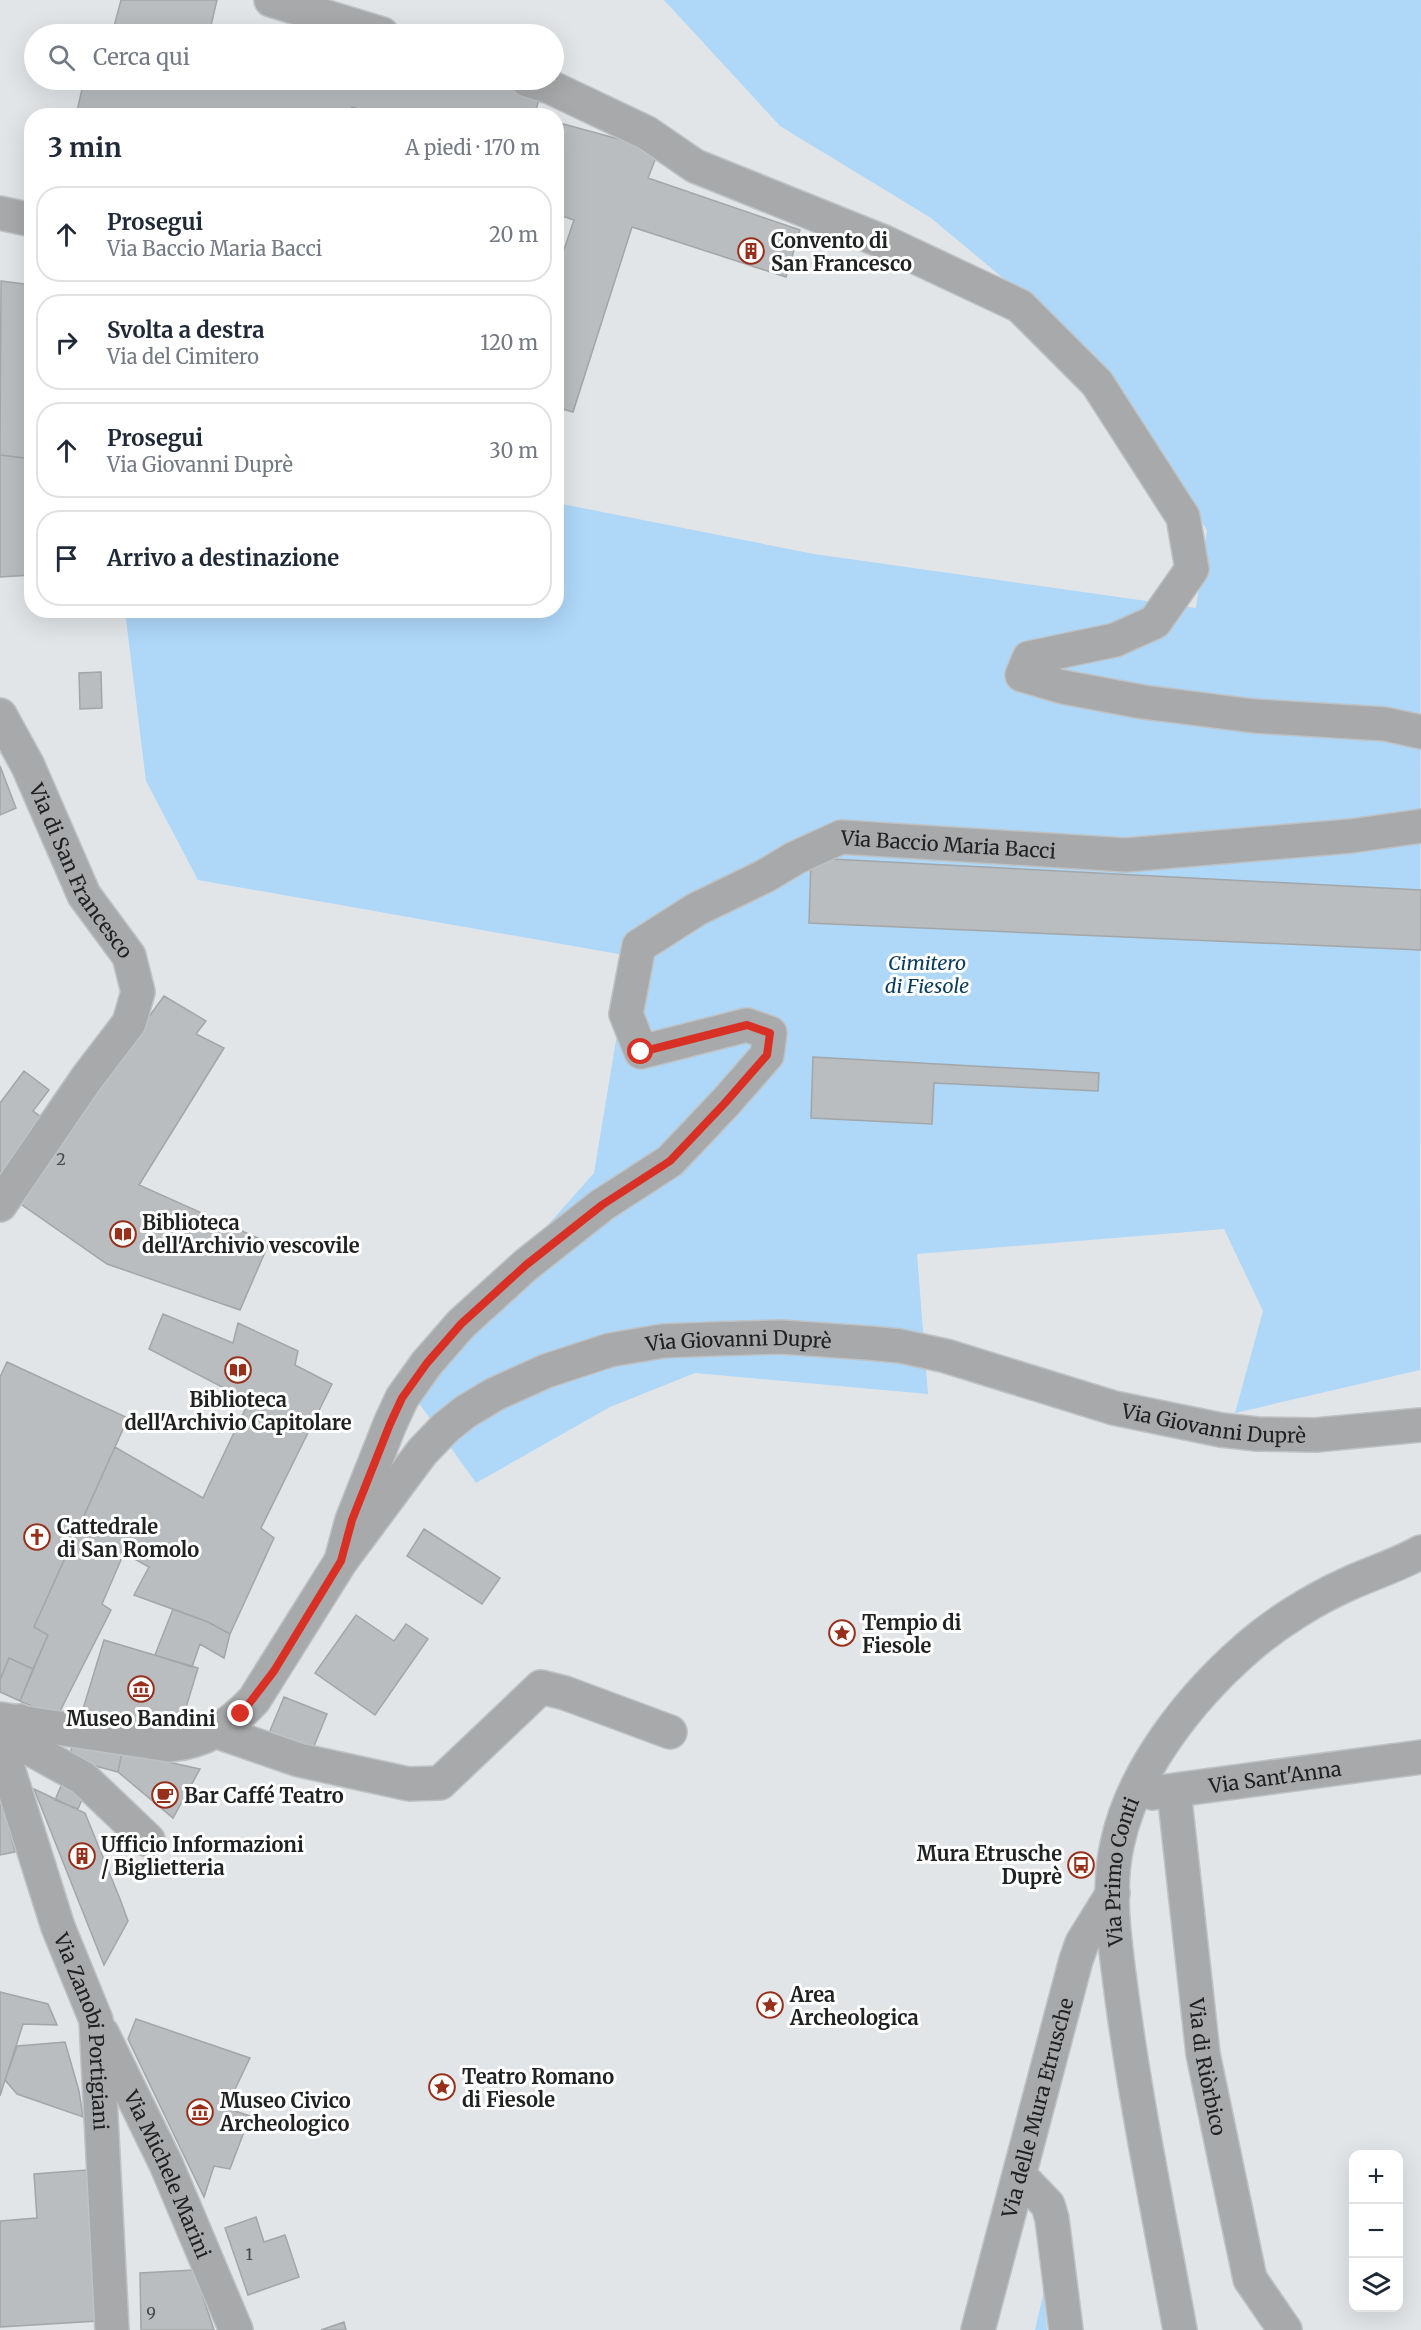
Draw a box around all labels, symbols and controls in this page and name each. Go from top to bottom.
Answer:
search box [24,24,564,90]
icon: search [45,41,78,74]
text: Cerca qui [93,43,190,71]
text: 3 min [48,131,122,164]
text: A piedi · 170 m [405,135,540,160]
text: Prosegui [107,208,203,236]
icon: ahead [50,218,83,251]
text: 20 m [489,222,538,247]
place label: Convento di San Francesco [771,228,912,276]
text: Via Baccio Maria Bacci [107,236,322,261]
building icon: Convento di San Francesco [736,236,766,266]
text: Svolta a destra [107,316,264,344]
icon: right [50,326,83,359]
text: 120 m [480,330,538,355]
text: Via del Cimitero [107,344,259,369]
text: Prosegui [107,424,203,452]
icon: ahead [50,434,83,467]
text: 30 m [489,438,538,463]
text: Via Giovanni Duprè [107,452,293,477]
icon: arrive [50,542,83,575]
text: Arrivo a destinazione [107,544,339,572]
street label: Via di San Francesco [24,778,139,963]
street label: Via Baccio Maria Bacci [839,824,1057,863]
park label: Cimitero di Fiesole [885,950,969,998]
route start [627,1038,653,1064]
house number: 2 [56,1149,66,1169]
place label: Biblioteca dell'Archivio vescovile [142,1210,360,1258]
library icon: Biblioteca dell'Archivio vescovile [108,1219,138,1249]
street label: Via Giovanni Duprè [643,1324,832,1356]
library icon: Biblioteca dell'Archivio Capitolare [223,1355,253,1385]
place label: Biblioteca dell'Archivio Capitolare [124,1387,352,1435]
street label: Via Giovanni Duprè [1119,1397,1306,1447]
place label: Cattedrale di San Romolo [57,1514,199,1562]
church icon: Cattedrale di San Romolo [22,1522,52,1552]
place label: Tempio di Fiesole [862,1610,962,1658]
place icon: Tempio di Fiesole [827,1618,857,1648]
museum icon: Museo Bandini [126,1674,156,1704]
route end [227,1700,253,1726]
place label: Museo Bandini [66,1706,216,1731]
street label: Via Sant'Anna [1206,1755,1343,1798]
cafe icon: Bar Caffé Teatro [150,1780,180,1810]
place label: Bar Caffé Teatro [184,1783,344,1808]
street label: Via Primo Conti [1100,1793,1144,1949]
place label: Ufficio Informazioni / Biglietteria [101,1832,304,1880]
building icon: Ufficio Informazioni / Biglietteria [67,1841,97,1871]
place label: Mura Etrusche Duprè [917,1841,1062,1889]
bus stop icon: Mura Etrusche Duprè [1066,1850,1096,1880]
street label: Via Zanobi Portigiani [49,1928,114,2131]
place label: Area Archeologica [789,1982,919,2030]
place icon: Area Archeologica [755,1990,785,2020]
street label: Via delle Mura Etrusche [996,1995,1078,2221]
street label: Via di Riòrbico [1184,1996,1232,2138]
place label: Teatro Romano di Fiesole [462,2064,614,2112]
place icon: Teatro Romano di Fiesole [427,2072,457,2102]
street label: Via Michele Marini [119,2085,217,2262]
place label: Museo Civico Archeologico [219,2088,351,2136]
museum icon: Museo Civico Archeologico [185,2097,215,2127]
map controls [1349,2150,1403,2312]
button: + [1349,2150,1403,2204]
button: − [1349,2204,1403,2258]
house number: 1 [245,2244,253,2264]
button: layers [1349,2258,1403,2312]
house number: 9 [146,2303,156,2323]

